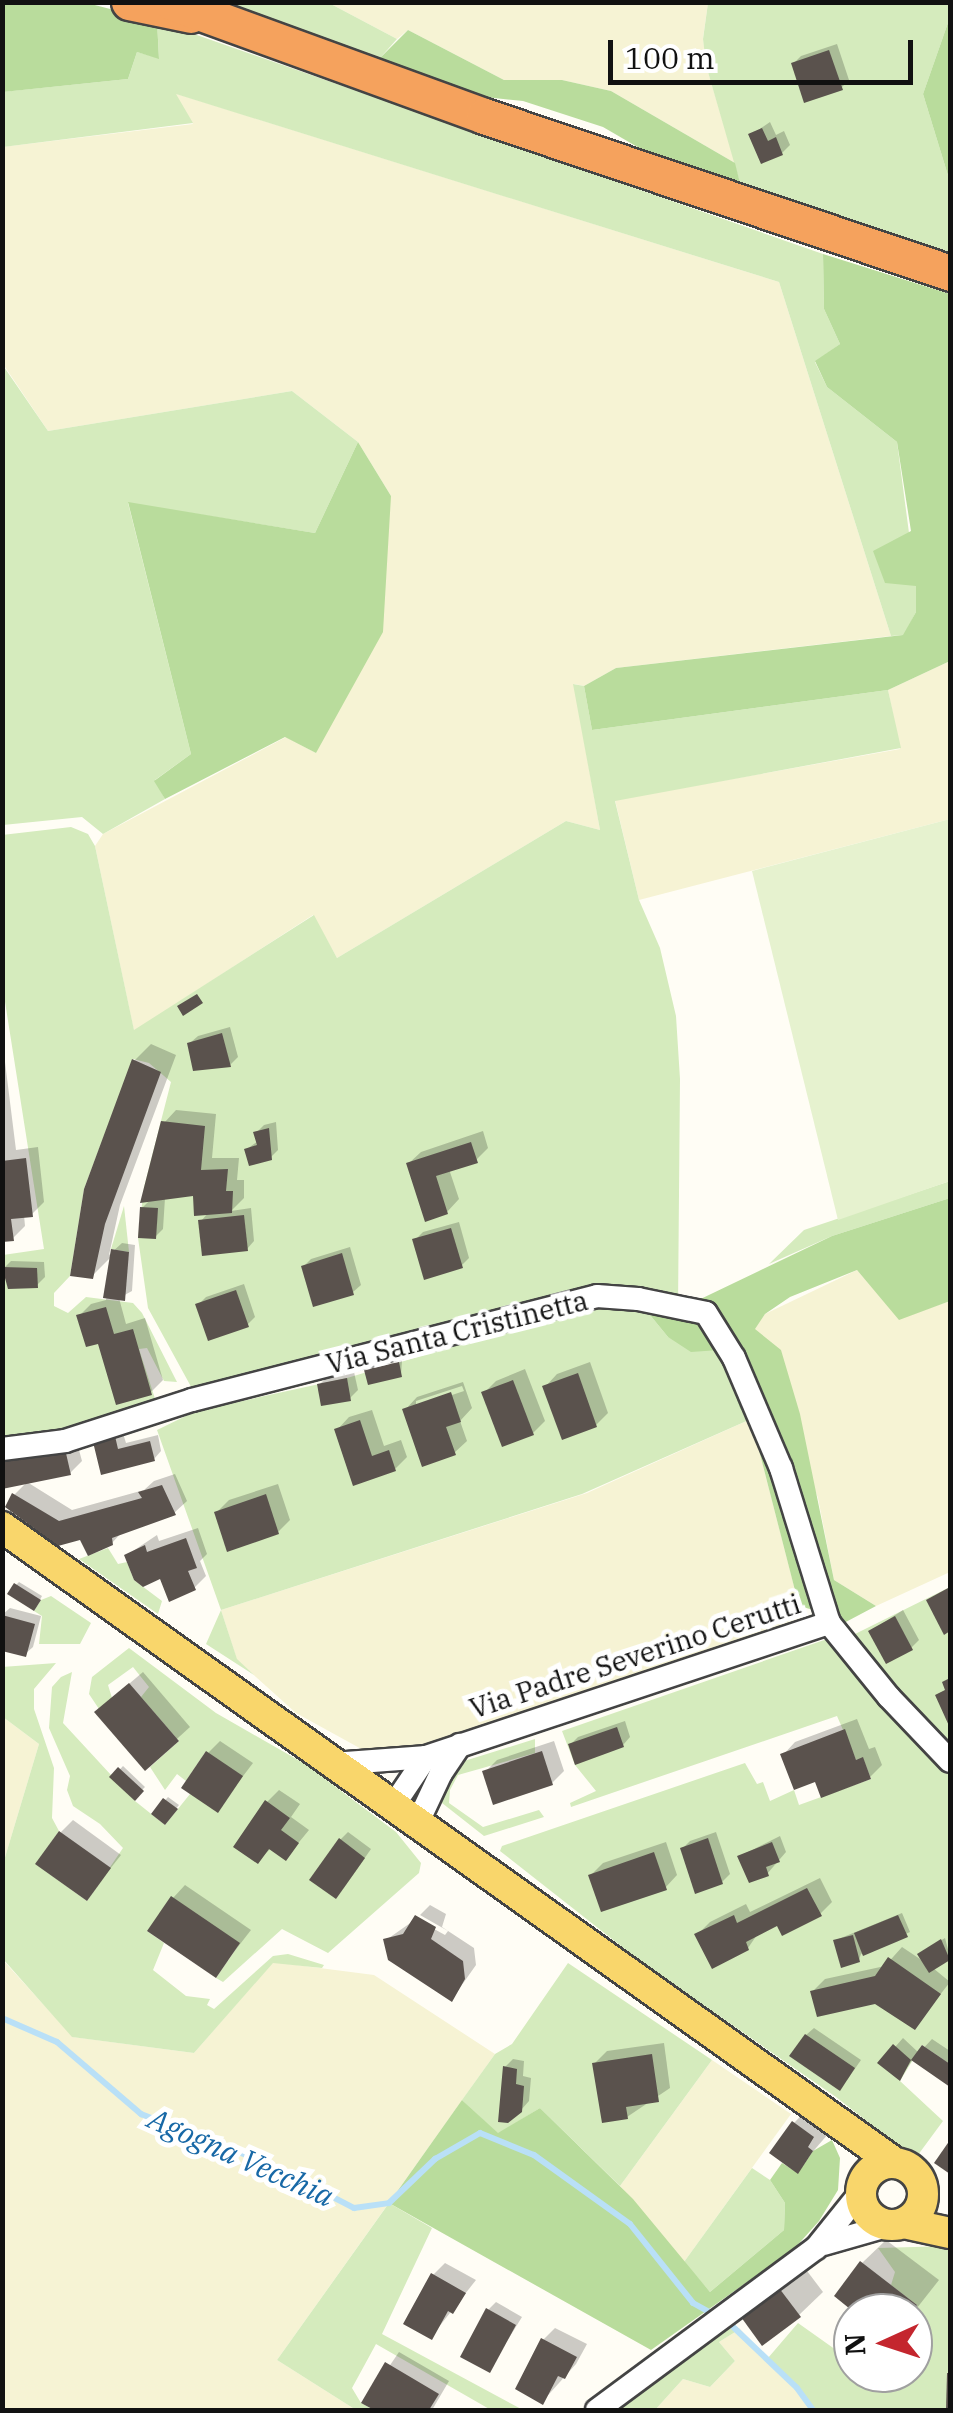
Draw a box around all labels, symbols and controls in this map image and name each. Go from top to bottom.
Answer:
scale bar [613,20,918,82]
text: 100 m [625,38,715,77]
street label: Via Santa Cristinetta [323,1283,591,1381]
street label: Via Padre Severino Cerutti [465,1587,805,1725]
water label: Agogna Vecchia [143,2100,339,2214]
north arrow [833,2293,933,2393]
text: N [835,2332,874,2357]

